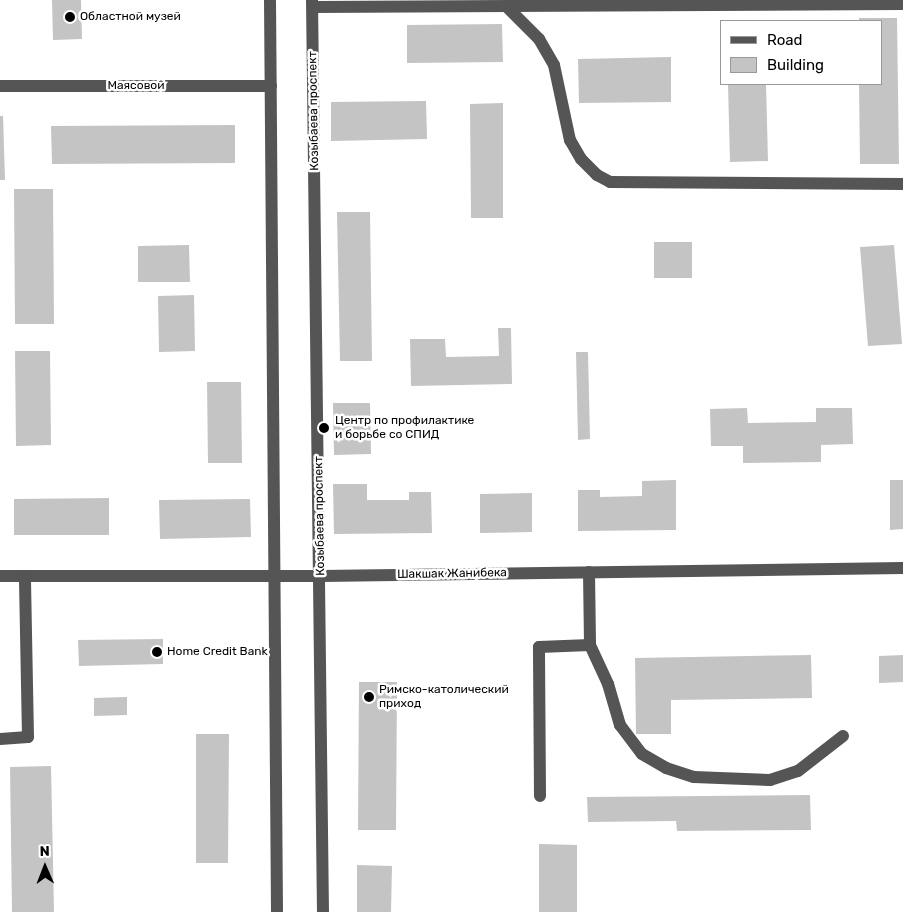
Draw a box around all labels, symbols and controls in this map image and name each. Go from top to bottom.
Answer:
place label: Областной музей [80,10,181,24]
marker: Областной музей [64,11,76,23]
legend [720,20,883,85]
text: Road [767,31,803,49]
street label: Козыбаева проспект [306,51,322,171]
text: Building [767,56,824,74]
street label: Маясовой [107,79,165,93]
place label: Центр по профилактике и борьбе со СПИД [335,414,474,442]
marker: Центр по профилактике и борьбе со СПИД [317,421,331,435]
street label: Козыбаева проспект [312,456,328,576]
street label: Шакшак Жанибека [397,566,507,582]
place label: Home Credit Bank [167,645,268,659]
marker: Home Credit Bank [151,646,163,658]
place label: Римско-католический приход [379,683,509,711]
marker: Римско-католический приход [363,691,375,703]
north arrow [20,842,70,892]
text: N [40,843,50,860]

